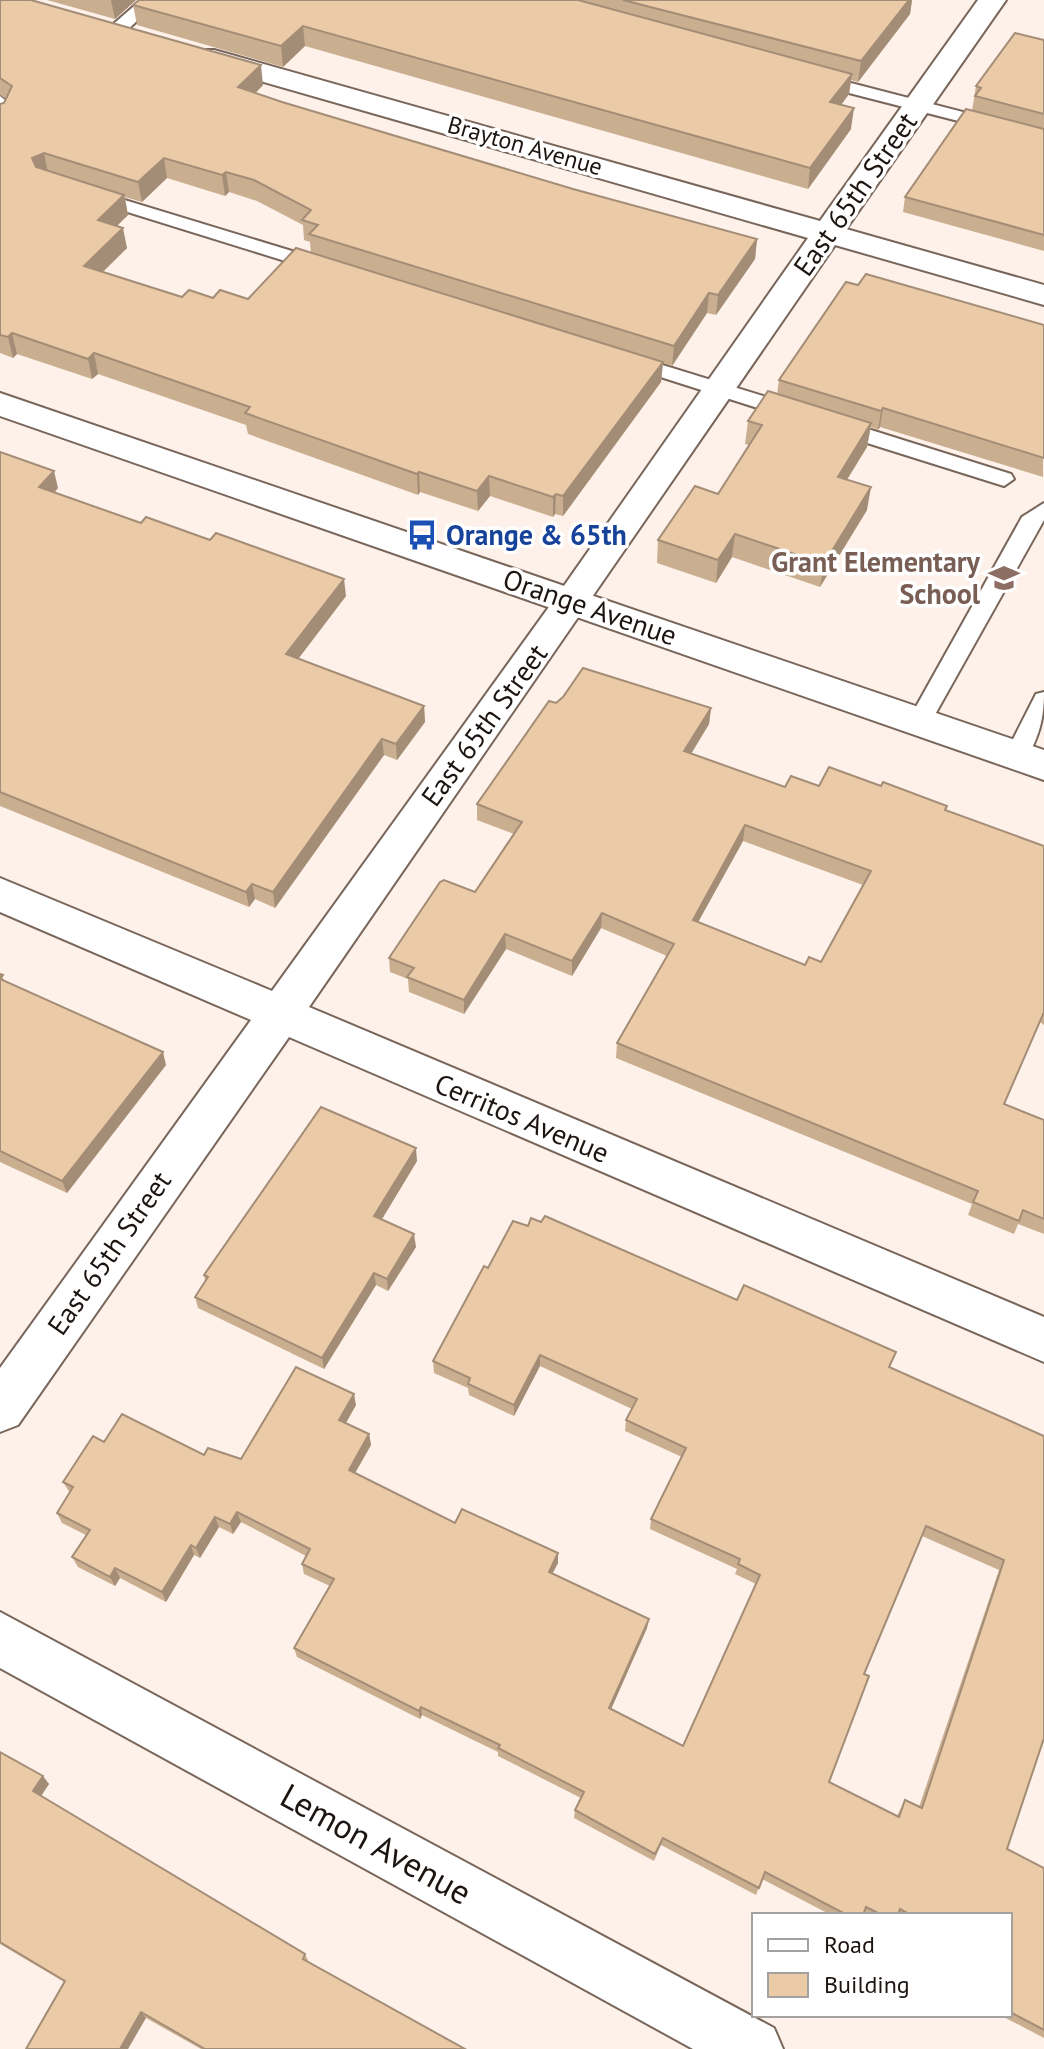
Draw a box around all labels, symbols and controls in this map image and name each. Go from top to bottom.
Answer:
street label: East 65th Street [784,104,925,283]
street label: Brayton Avenue [444,109,606,182]
place label: Orange & 65th [446,516,627,553]
bus stop icon: Orange & 65th [405,518,439,552]
place label: Grant Elementary School [771,543,981,612]
street label: Orange Avenue [498,560,682,654]
school or university icon: Grant Elementary School [987,561,1021,595]
street label: East 65th Street [412,636,555,813]
street label: Cerritos Avenue [429,1064,615,1171]
street label: East 65th Street [38,1163,179,1342]
street label: Lemon Avenue [273,1773,480,1914]
legend [752,1913,1012,2017]
text: Road [824,1929,875,1960]
text: Building [824,1969,910,2000]

